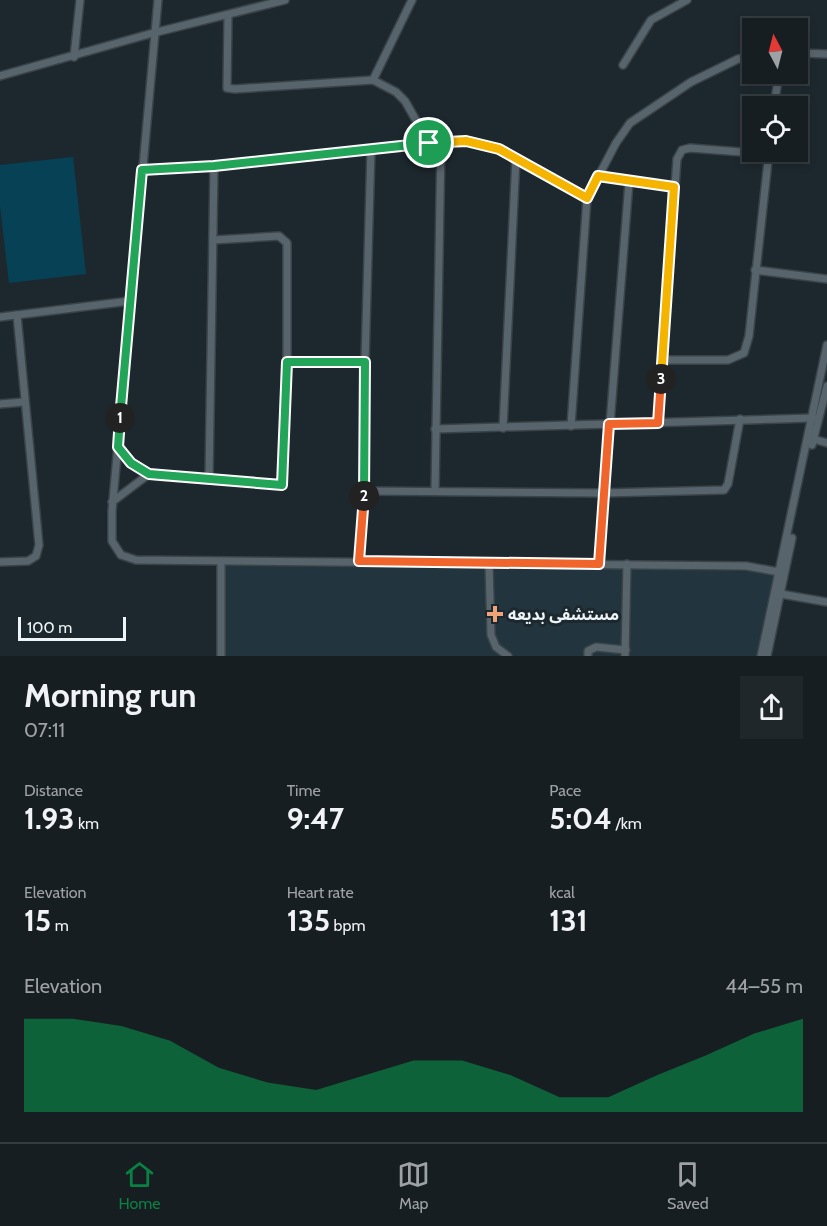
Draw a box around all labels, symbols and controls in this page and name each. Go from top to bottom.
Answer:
north arrow [742,18,808,84]
map controls [742,18,808,162]
button: locate [742,96,808,162]
pin [403,117,454,168]
icon: arrive [412,126,445,159]
pin: 3 [646,364,676,394]
text: 3 [657,369,665,388]
pin: 1 [105,403,135,433]
text: 1 [117,408,123,427]
pin: 2 [349,481,379,511]
text: 2 [360,486,368,505]
marker: مستشفى بديعه [486,605,504,623]
place label: مستشفى بديعه [508,605,619,624]
scale bar [18,614,126,642]
text: 100 m [27,618,72,637]
text: Morning run [24,675,196,715]
button: share [740,676,803,739]
text: 07:11 [24,718,65,742]
text: Distance [24,781,83,800]
text: Time [287,781,321,800]
text: Pace [549,781,581,800]
text: 1.93 [24,800,74,837]
text: 9:47 [287,800,344,837]
text: 5:04 [549,800,612,837]
text: km [74,814,99,833]
text: /km [612,814,642,833]
text: Elevation [24,883,87,902]
text: Heart rate [287,883,354,902]
text: kcal [549,883,575,902]
text: 15 [24,902,51,939]
text: 135 [287,902,330,939]
text: 131 [549,902,588,939]
text: m [51,916,69,935]
text: bpm [330,916,365,935]
text: Elevation [24,974,102,998]
text: 44–55 m [725,974,803,998]
tab: Home [118,1158,161,1213]
tab: Map [397,1158,430,1213]
tab: Saved [667,1158,709,1213]

